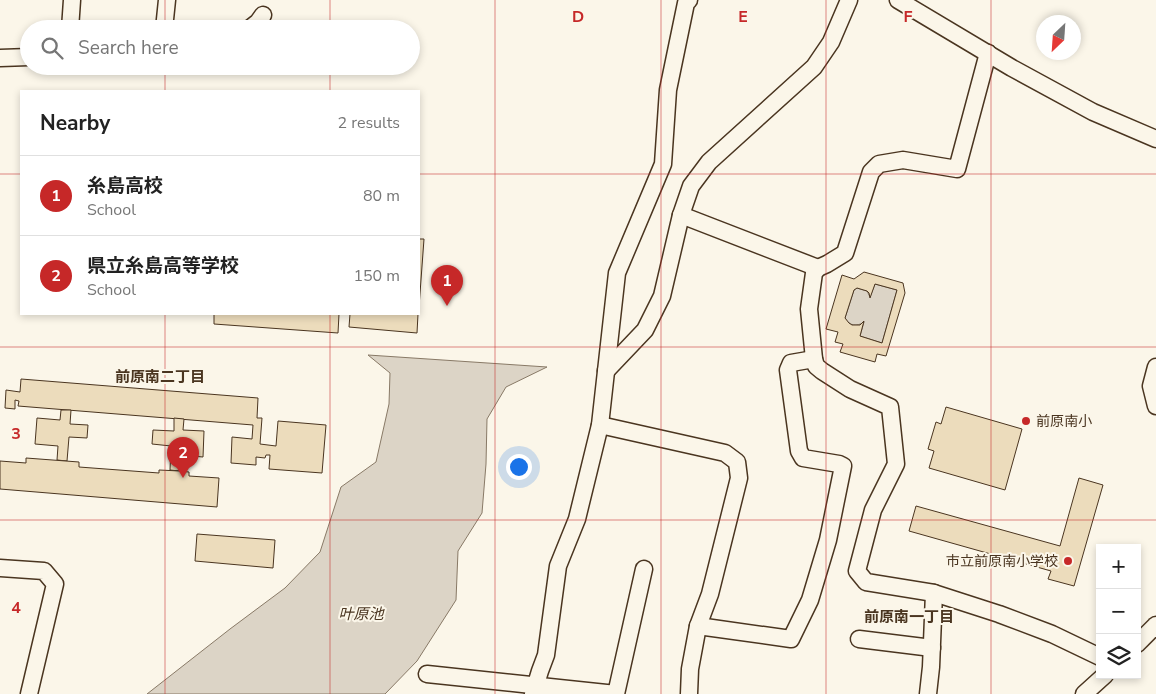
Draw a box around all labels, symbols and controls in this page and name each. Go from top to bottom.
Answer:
text: D [572,6,584,28]
text: E [738,6,748,28]
text: F [904,6,913,28]
north arrow [1036,15,1081,60]
search box [20,20,420,75]
icon: search [38,34,66,62]
text: Search here [78,35,179,61]
text: Nearby [40,109,110,137]
text: 2 results [338,112,400,134]
text: 糸島高校 [87,173,163,199]
text: 1 [51,185,61,207]
text: 80 m [363,185,400,207]
text: School [87,199,136,221]
text: 県立糸島高等学校 [87,253,239,279]
text: 2 [51,265,61,287]
text: 150 m [353,265,400,287]
pin: 1 [431,265,463,306]
text: School [87,279,136,301]
district label: 前原南二丁目 [115,367,205,387]
place label: 前原南小 [1036,412,1092,431]
marker: 前原南小 [1020,415,1032,427]
text: 3 [11,423,21,445]
pin: 2 [167,437,199,478]
your location [506,454,532,480]
map controls [1096,544,1141,679]
button: + [1096,544,1141,589]
place label: 市立前原南小学校 [946,552,1058,571]
marker: 市立前原南小学校 [1062,555,1074,567]
button: − [1096,589,1141,634]
text: 4 [11,597,21,619]
water label: 叶原池 [338,604,385,624]
district label: 前原南一丁目 [864,607,954,627]
button: layers [1096,634,1141,679]

